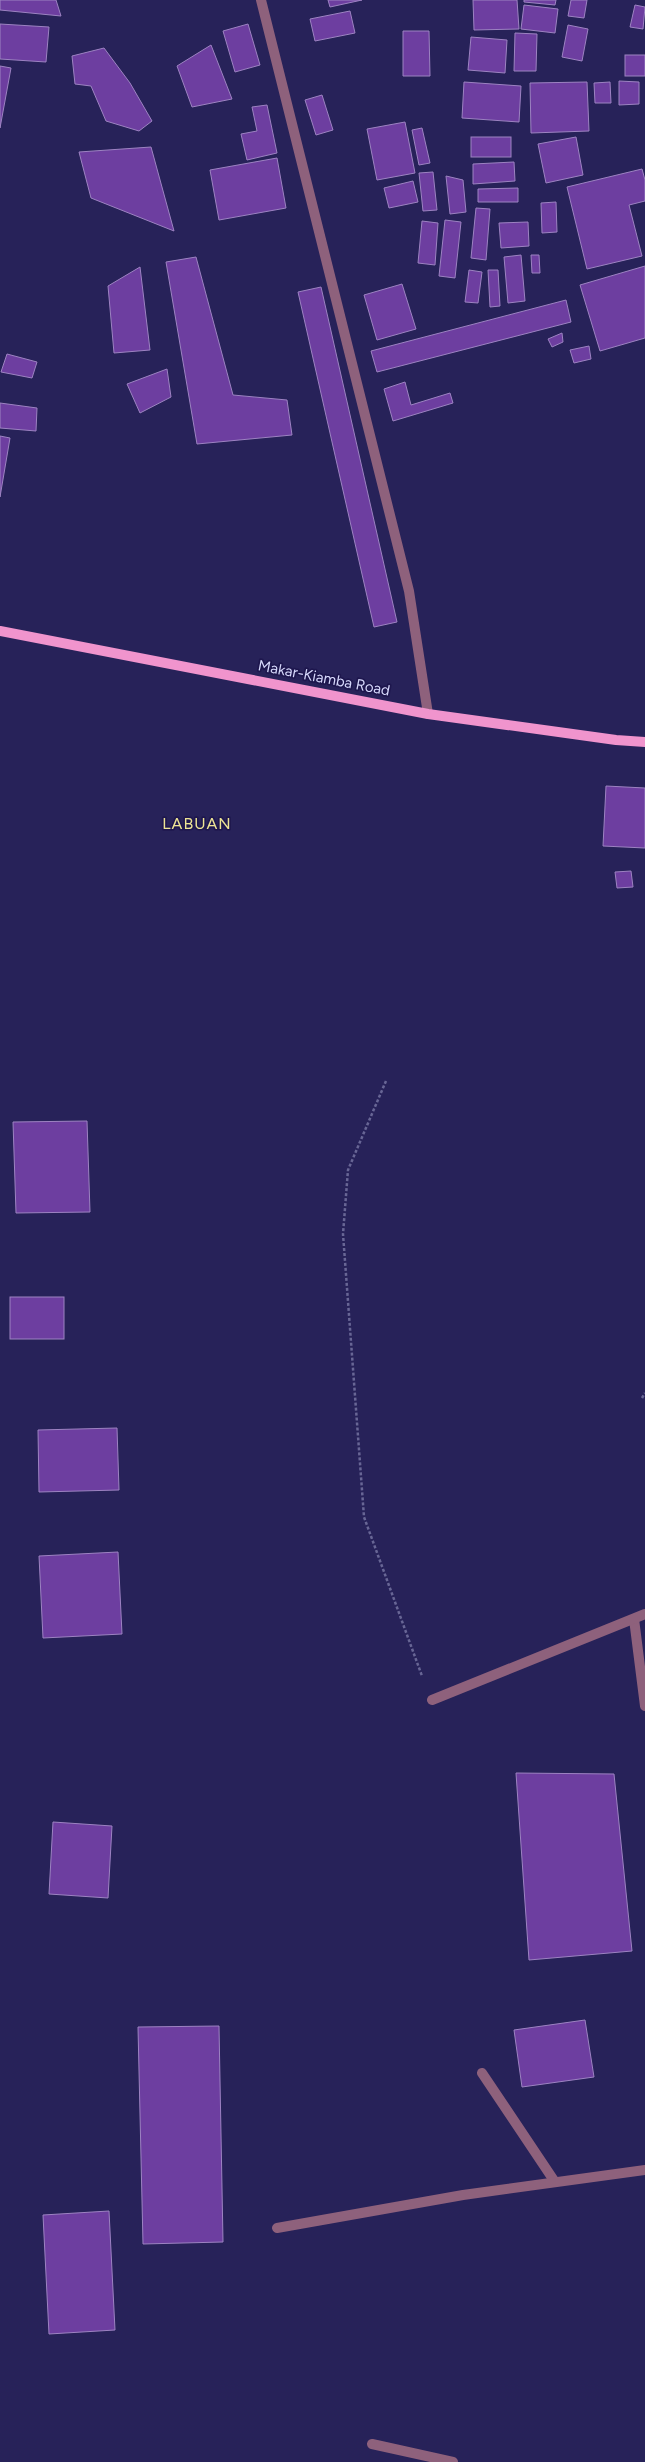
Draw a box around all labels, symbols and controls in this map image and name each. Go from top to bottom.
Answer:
street label: Makar-Kiamba Road [256,656,392,700]
district label: LABUAN [162,814,232,833]

